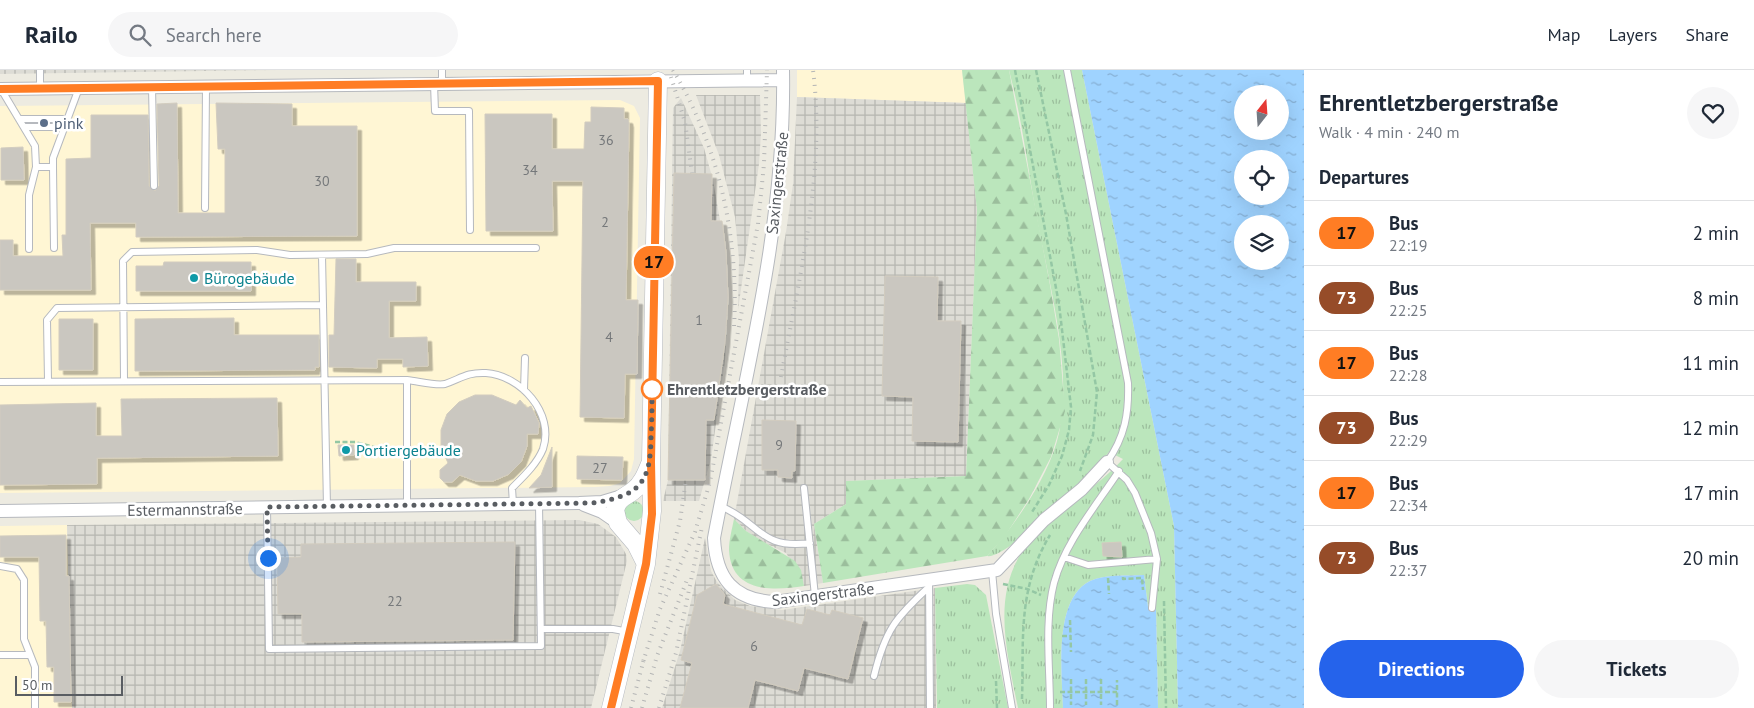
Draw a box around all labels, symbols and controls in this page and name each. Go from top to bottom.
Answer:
search box [108,12,458,57]
text: Railo [25,19,78,50]
icon: search [126,21,154,49]
text: Search here [166,23,262,47]
text: Map [1548,23,1580,46]
text: Layers [1608,23,1657,46]
text: Share [1685,23,1729,46]
north arrow [1234,85,1289,140]
map controls [1234,85,1289,270]
text: Ehrentletzbergerstraße [1319,87,1558,118]
button: heart [1687,87,1739,139]
place label: pink [54,113,84,133]
marker: pink [38,117,50,129]
text: Walk · 4 min · 240 m [1319,122,1459,142]
house number: 36 [598,131,614,149]
street label: Saxingerstraße [762,131,792,235]
button: locate [1234,150,1289,205]
house number: 34 [522,161,538,179]
text: Departures [1319,165,1409,189]
house number: 30 [314,172,330,190]
text: Bus [1389,211,1418,235]
house number: 2 [601,213,609,231]
button: layers [1234,215,1289,270]
text: 17 [1336,221,1357,244]
text: 2 min [1693,221,1739,245]
text: 22:19 [1389,235,1427,255]
line badge: 17 [632,246,676,278]
text: 17 [644,250,664,273]
place label: Bürogebäude [204,268,295,288]
marker: Bürogebäude [188,272,200,284]
text: Bus [1389,276,1418,300]
text: 73 [1336,286,1357,309]
text: 8 min [1693,286,1739,310]
text: 22:25 [1389,300,1427,320]
house number: 1 [695,311,703,329]
house number: 4 [605,328,613,346]
text: Bus [1389,341,1418,365]
text: 17 [1336,351,1357,374]
text: 11 min [1682,351,1739,375]
text: 22:28 [1389,365,1427,385]
marker: Ehrentletzbergerstraße [641,378,663,400]
place label: Ehrentletzbergerstraße [667,379,827,399]
text: Bus [1389,406,1418,430]
text: 73 [1336,416,1357,439]
text: 12 min [1682,416,1739,440]
text: 22:29 [1389,430,1427,450]
house number: 9 [775,436,783,454]
place label: Portiergebäude [356,440,461,460]
marker: Portiergebäude [340,444,352,456]
house number: 27 [592,459,608,477]
text: Bus [1389,471,1418,495]
text: 17 [1336,481,1357,504]
text: 17 min [1683,481,1739,505]
text: 22:34 [1389,495,1427,515]
street label: Estermannstraße [127,498,243,520]
text: Bus [1389,536,1418,560]
your location [256,546,281,571]
text: 73 [1336,546,1357,569]
text: 20 min [1682,546,1739,570]
text: 22:37 [1389,560,1427,580]
street label: Saxingerstraße [771,578,875,610]
house number: 22 [387,592,403,610]
house number: 6 [750,637,758,655]
button: Directions [1319,640,1524,698]
button: Tickets [1534,640,1739,698]
scale bar [15,673,122,696]
text: 50 m [22,676,52,694]

